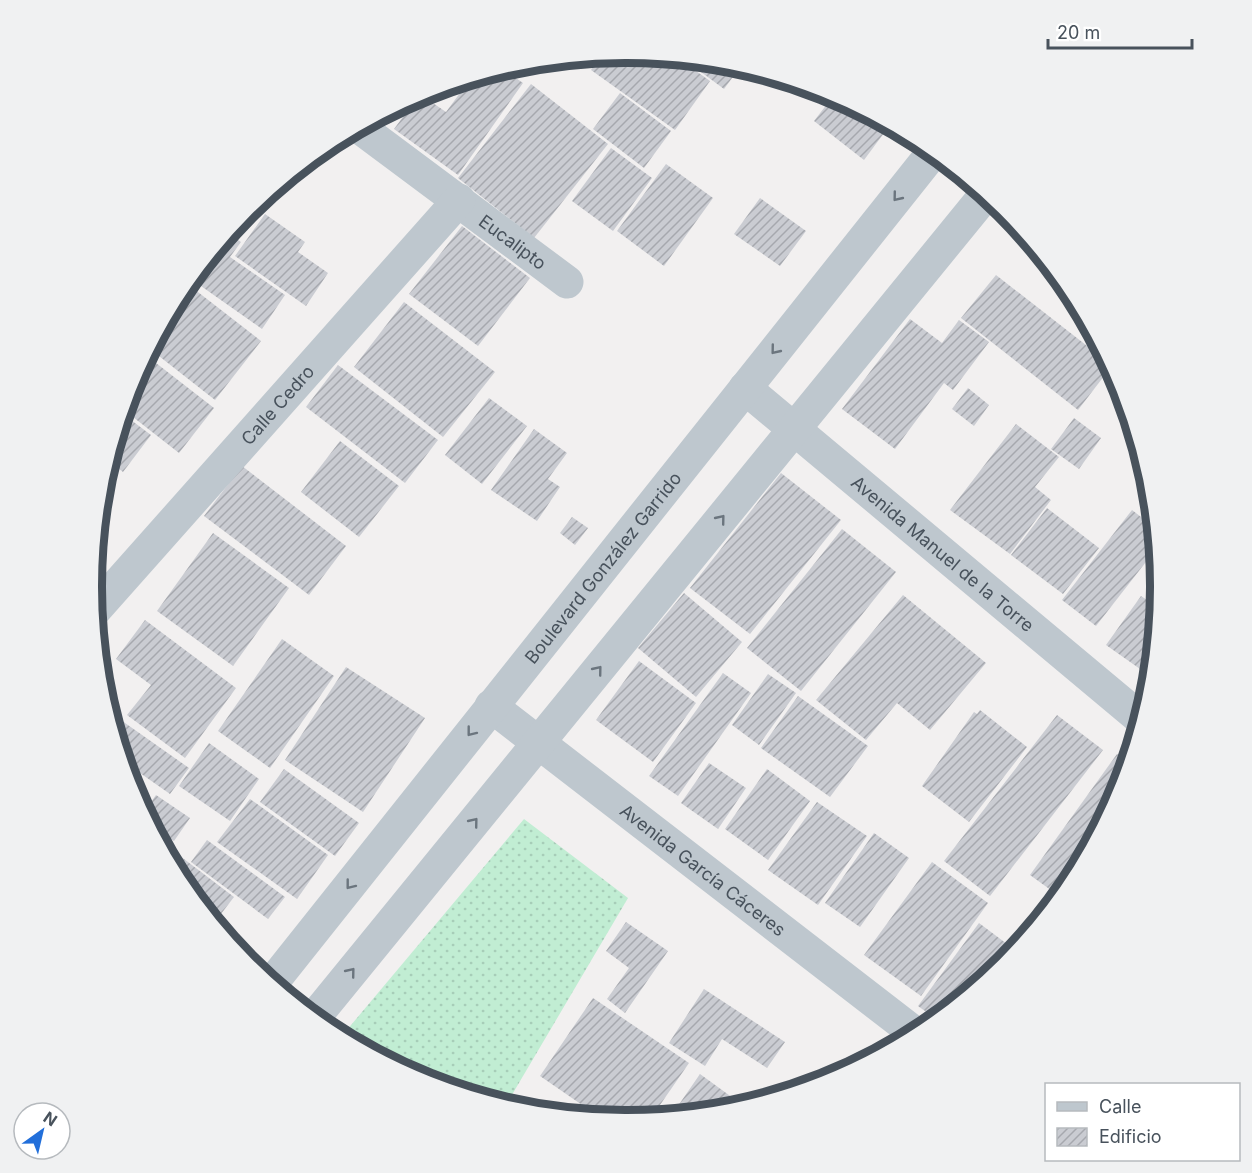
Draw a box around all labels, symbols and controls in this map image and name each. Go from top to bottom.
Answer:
scale bar [1048,12,1192,50]
text: 20 m [1057,22,1100,43]
one-way arrow [894,190,905,201]
street label: Eucalipto [475,210,551,274]
one-way arrow [772,343,783,354]
street label: Calle Cedro [236,360,318,449]
street label: Boulevard González Garrido [520,467,685,667]
street label: Avenida Manuel de la Torre [847,471,1038,636]
one-way arrow [713,515,724,526]
one-way arrow [590,666,601,677]
one-way arrow [467,725,478,736]
street label: Avenida García Cáceres [616,799,790,940]
one-way arrow [467,817,478,828]
one-way arrow [346,878,357,889]
one-way arrow [343,968,354,979]
legend [1045,1083,1240,1161]
text: Calle [1099,1096,1141,1117]
north arrow [12,1101,72,1161]
text: N [40,1107,61,1130]
text: Edificio [1099,1126,1162,1147]

